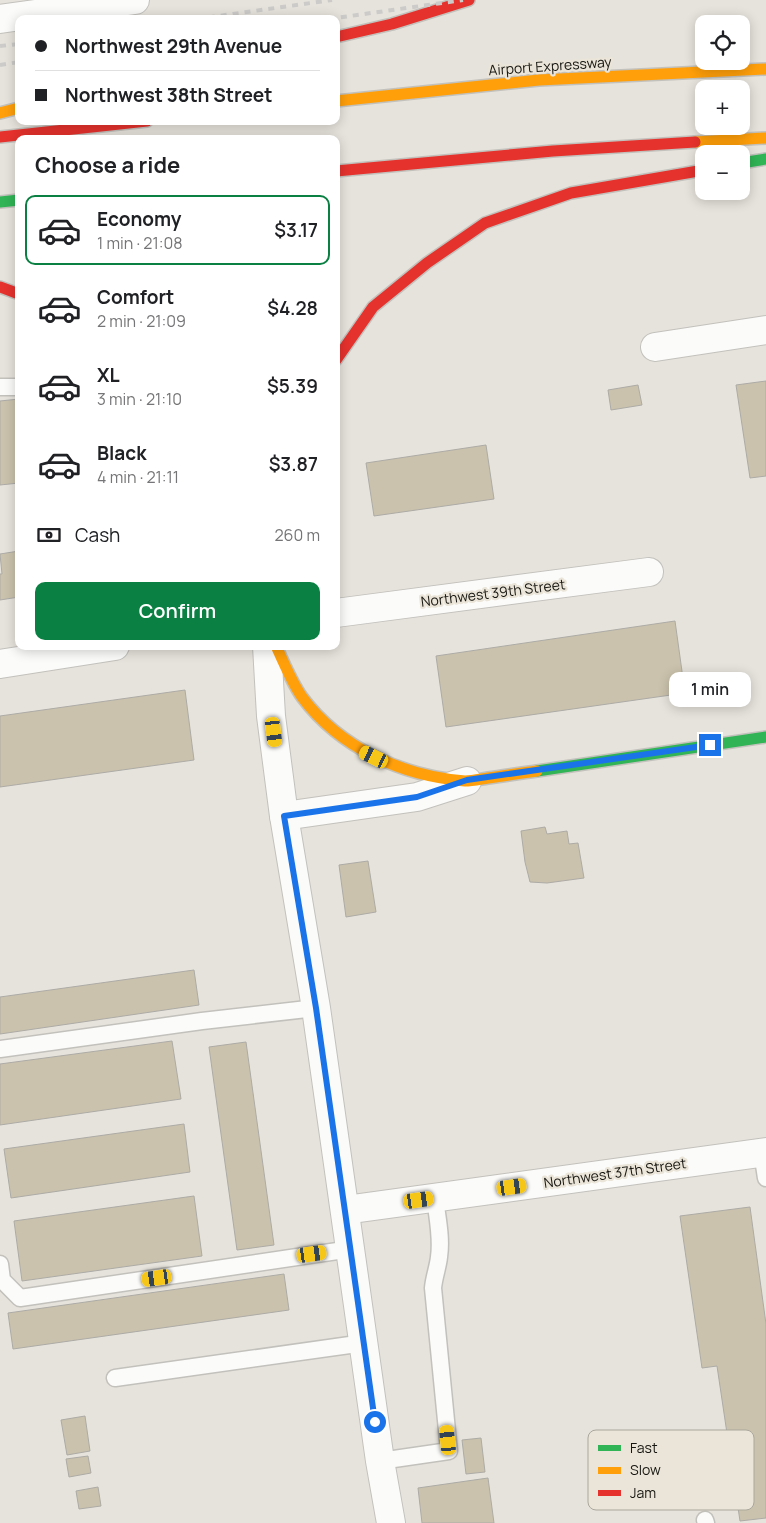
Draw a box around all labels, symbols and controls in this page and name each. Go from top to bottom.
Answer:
map controls [695,15,750,200]
button: locate [695,15,750,70]
text: Northwest 29th Avenue [65,33,282,59]
street label: Airport Expressway [488,52,613,79]
button: + [695,80,750,135]
text: Northwest 38th Street [65,82,273,108]
button: − [695,145,750,200]
text: Choose a ride [35,150,180,180]
text: Economy [97,206,181,232]
icon: car [37,208,82,253]
text: $3.17 [274,217,318,243]
text: 1 min · 21:08 [97,232,182,254]
text: Comfort [97,284,174,310]
icon: car [37,286,82,331]
text: $4.28 [267,295,318,321]
text: 2 min · 21:09 [97,310,186,332]
text: XL [97,362,120,388]
icon: car [37,364,82,409]
text: $5.39 [267,373,318,399]
text: 3 min · 21:10 [97,388,182,410]
text: Black [97,440,146,466]
icon: car [37,442,82,487]
text: $3.87 [269,451,318,477]
text: 4 min · 21:11 [97,466,179,488]
icon: cash [35,521,63,549]
text: Cash [75,522,120,548]
text: 260 m [274,524,320,546]
street label: Northwest 39th Street [420,574,567,611]
button: Confirm [35,582,320,640]
callout: 1 min [669,672,751,708]
text: 1 min [691,678,729,700]
car [264,716,283,748]
route end [699,734,721,756]
car [357,744,390,770]
street label: Northwest 37th Street [542,1153,688,1192]
car [496,1177,527,1197]
car [403,1190,434,1210]
car [296,1244,327,1264]
car [141,1268,172,1288]
route start [364,1411,386,1433]
car [438,1424,457,1456]
legend [588,1430,754,1510]
text: Fast [630,1438,658,1457]
text: Slow [630,1460,661,1479]
text: Jam [630,1483,656,1502]

